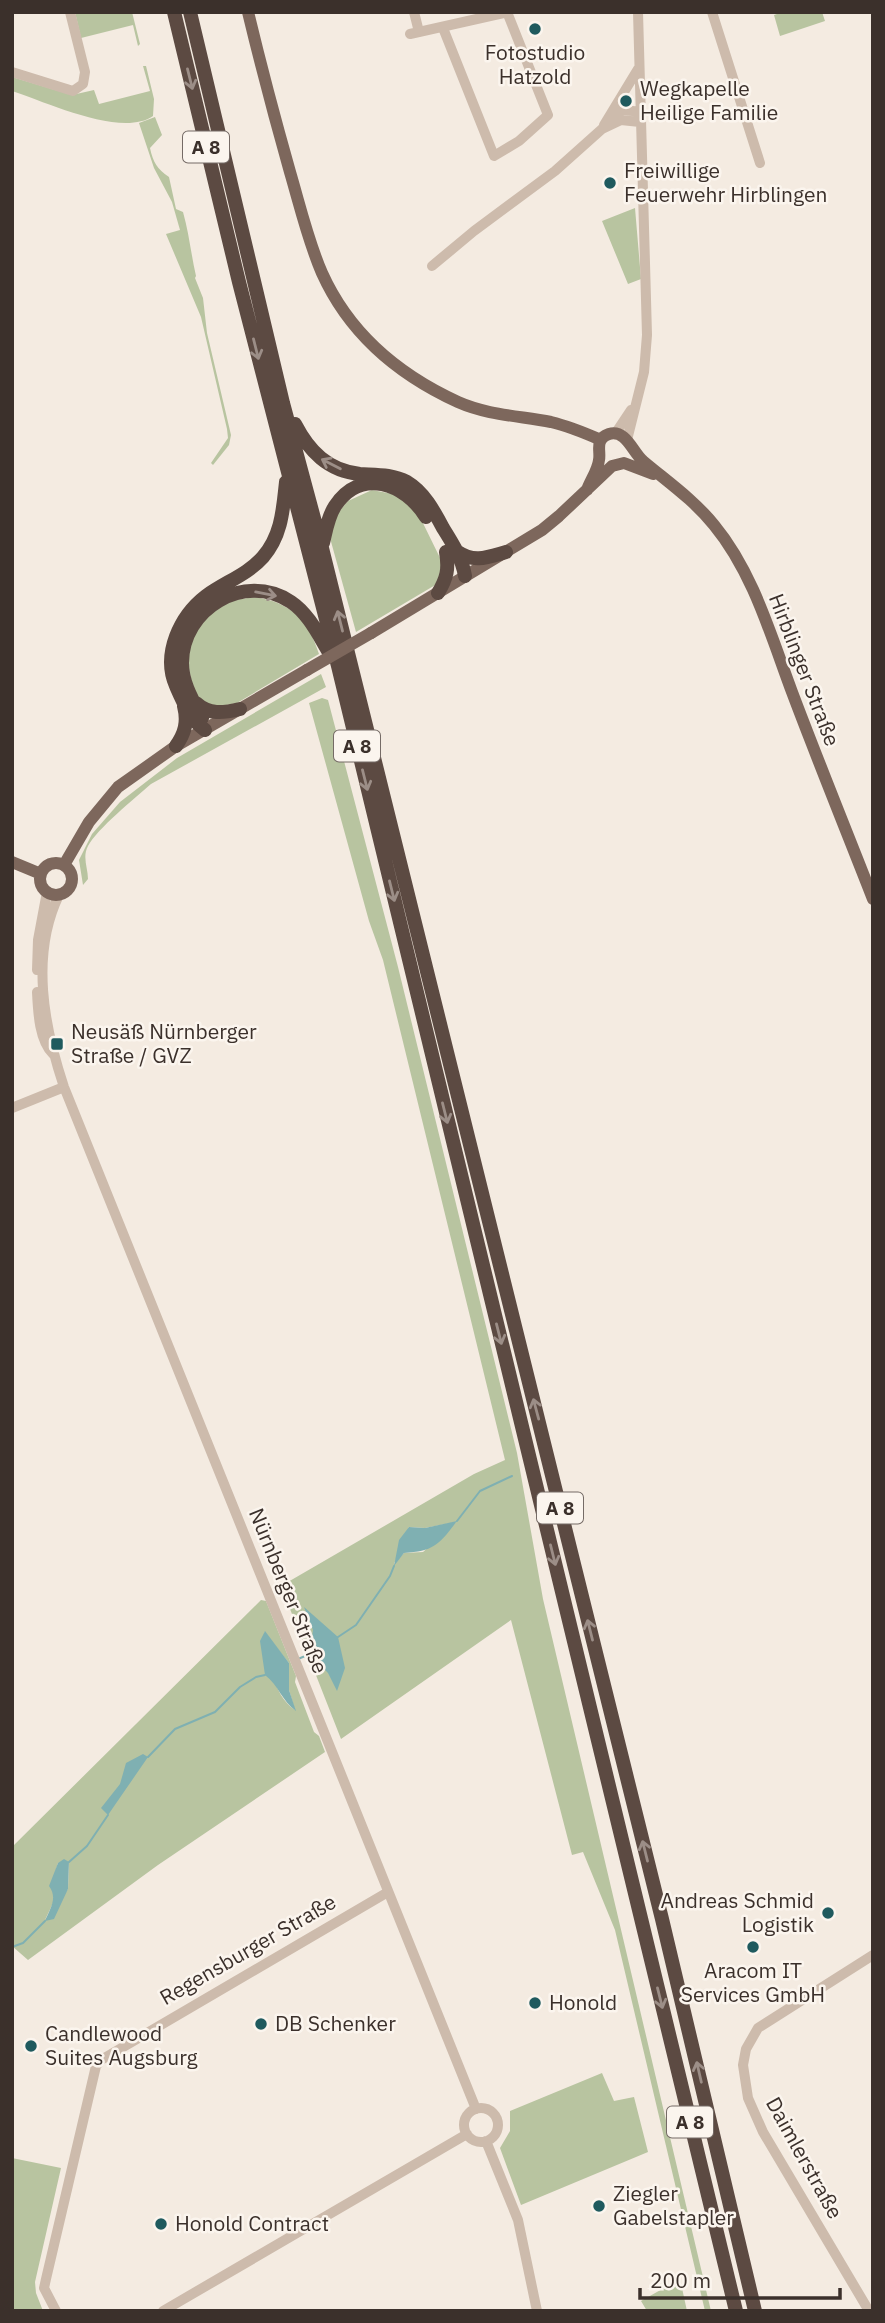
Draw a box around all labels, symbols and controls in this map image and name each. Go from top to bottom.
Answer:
marker: Fotostudio Hatzold [527,21,543,37]
place label: Fotostudio Hatzold [485,38,585,90]
one-way arrow [184,67,197,90]
place label: Wegkapelle Heilige Familie [640,74,778,126]
marker: Wegkapelle Heilige Familie [618,93,634,109]
road number: A 8 [183,132,229,162]
place label: Freiwillige Feuerwehr Hirblingen [624,156,827,208]
marker: Freiwillige Feuerwehr Hirblingen [602,175,618,191]
one-way arrow [250,337,263,360]
one-way arrow [321,456,342,470]
one-way arrow [254,587,277,601]
street label: Hirblinger Straße [763,589,847,750]
one-way arrow [333,610,347,633]
road number: A 8 [334,730,380,762]
one-way arrow [359,768,372,791]
one-way arrow [386,879,399,902]
place label: Neusäß Nürnberger Straße / GVZ [71,1017,257,1069]
marker: Neusäß Nürnberger Straße / GVZ [49,1036,65,1052]
one-way arrow [439,1101,452,1123]
one-way arrow [493,1322,506,1345]
one-way arrow [529,1399,542,1421]
road number: A 8 [537,1492,583,1524]
street label: Nürnberger Straße [243,1504,335,1677]
one-way arrow [547,1543,560,1565]
one-way arrow [583,1619,596,1642]
one-way arrow [638,1840,651,1863]
place label: Andreas Schmid Logistik [660,1886,814,1938]
street label: Regensburger Straße [154,1887,341,2011]
marker: Andreas Schmid Logistik [820,1905,836,1921]
marker: Aracom IT Services GmbH [745,1939,761,1955]
place label: Aracom IT Services GmbH [681,1956,825,2008]
one-way arrow [654,1986,667,2009]
place label: Honold [549,1988,617,2016]
marker: Honold [527,1995,543,2011]
place label: DB Schenker [275,2009,396,2037]
marker: DB Schenker [253,2016,269,2032]
place label: Candlewood Suites Augsburg [45,2019,198,2071]
marker: Candlewood Suites Augsburg [23,2038,39,2054]
one-way arrow [692,2061,705,2084]
street label: Daimlerstraße [760,2092,850,2223]
road number: A 8 [667,2106,713,2138]
place label: Ziegler Gabelstapler [613,2179,734,2231]
marker: Ziegler Gabelstapler [591,2198,607,2214]
place label: Honold Contract [175,2209,329,2237]
marker: Honold Contract [153,2216,169,2232]
scale bar [640,2256,840,2300]
text: 200 m [650,2266,711,2294]

